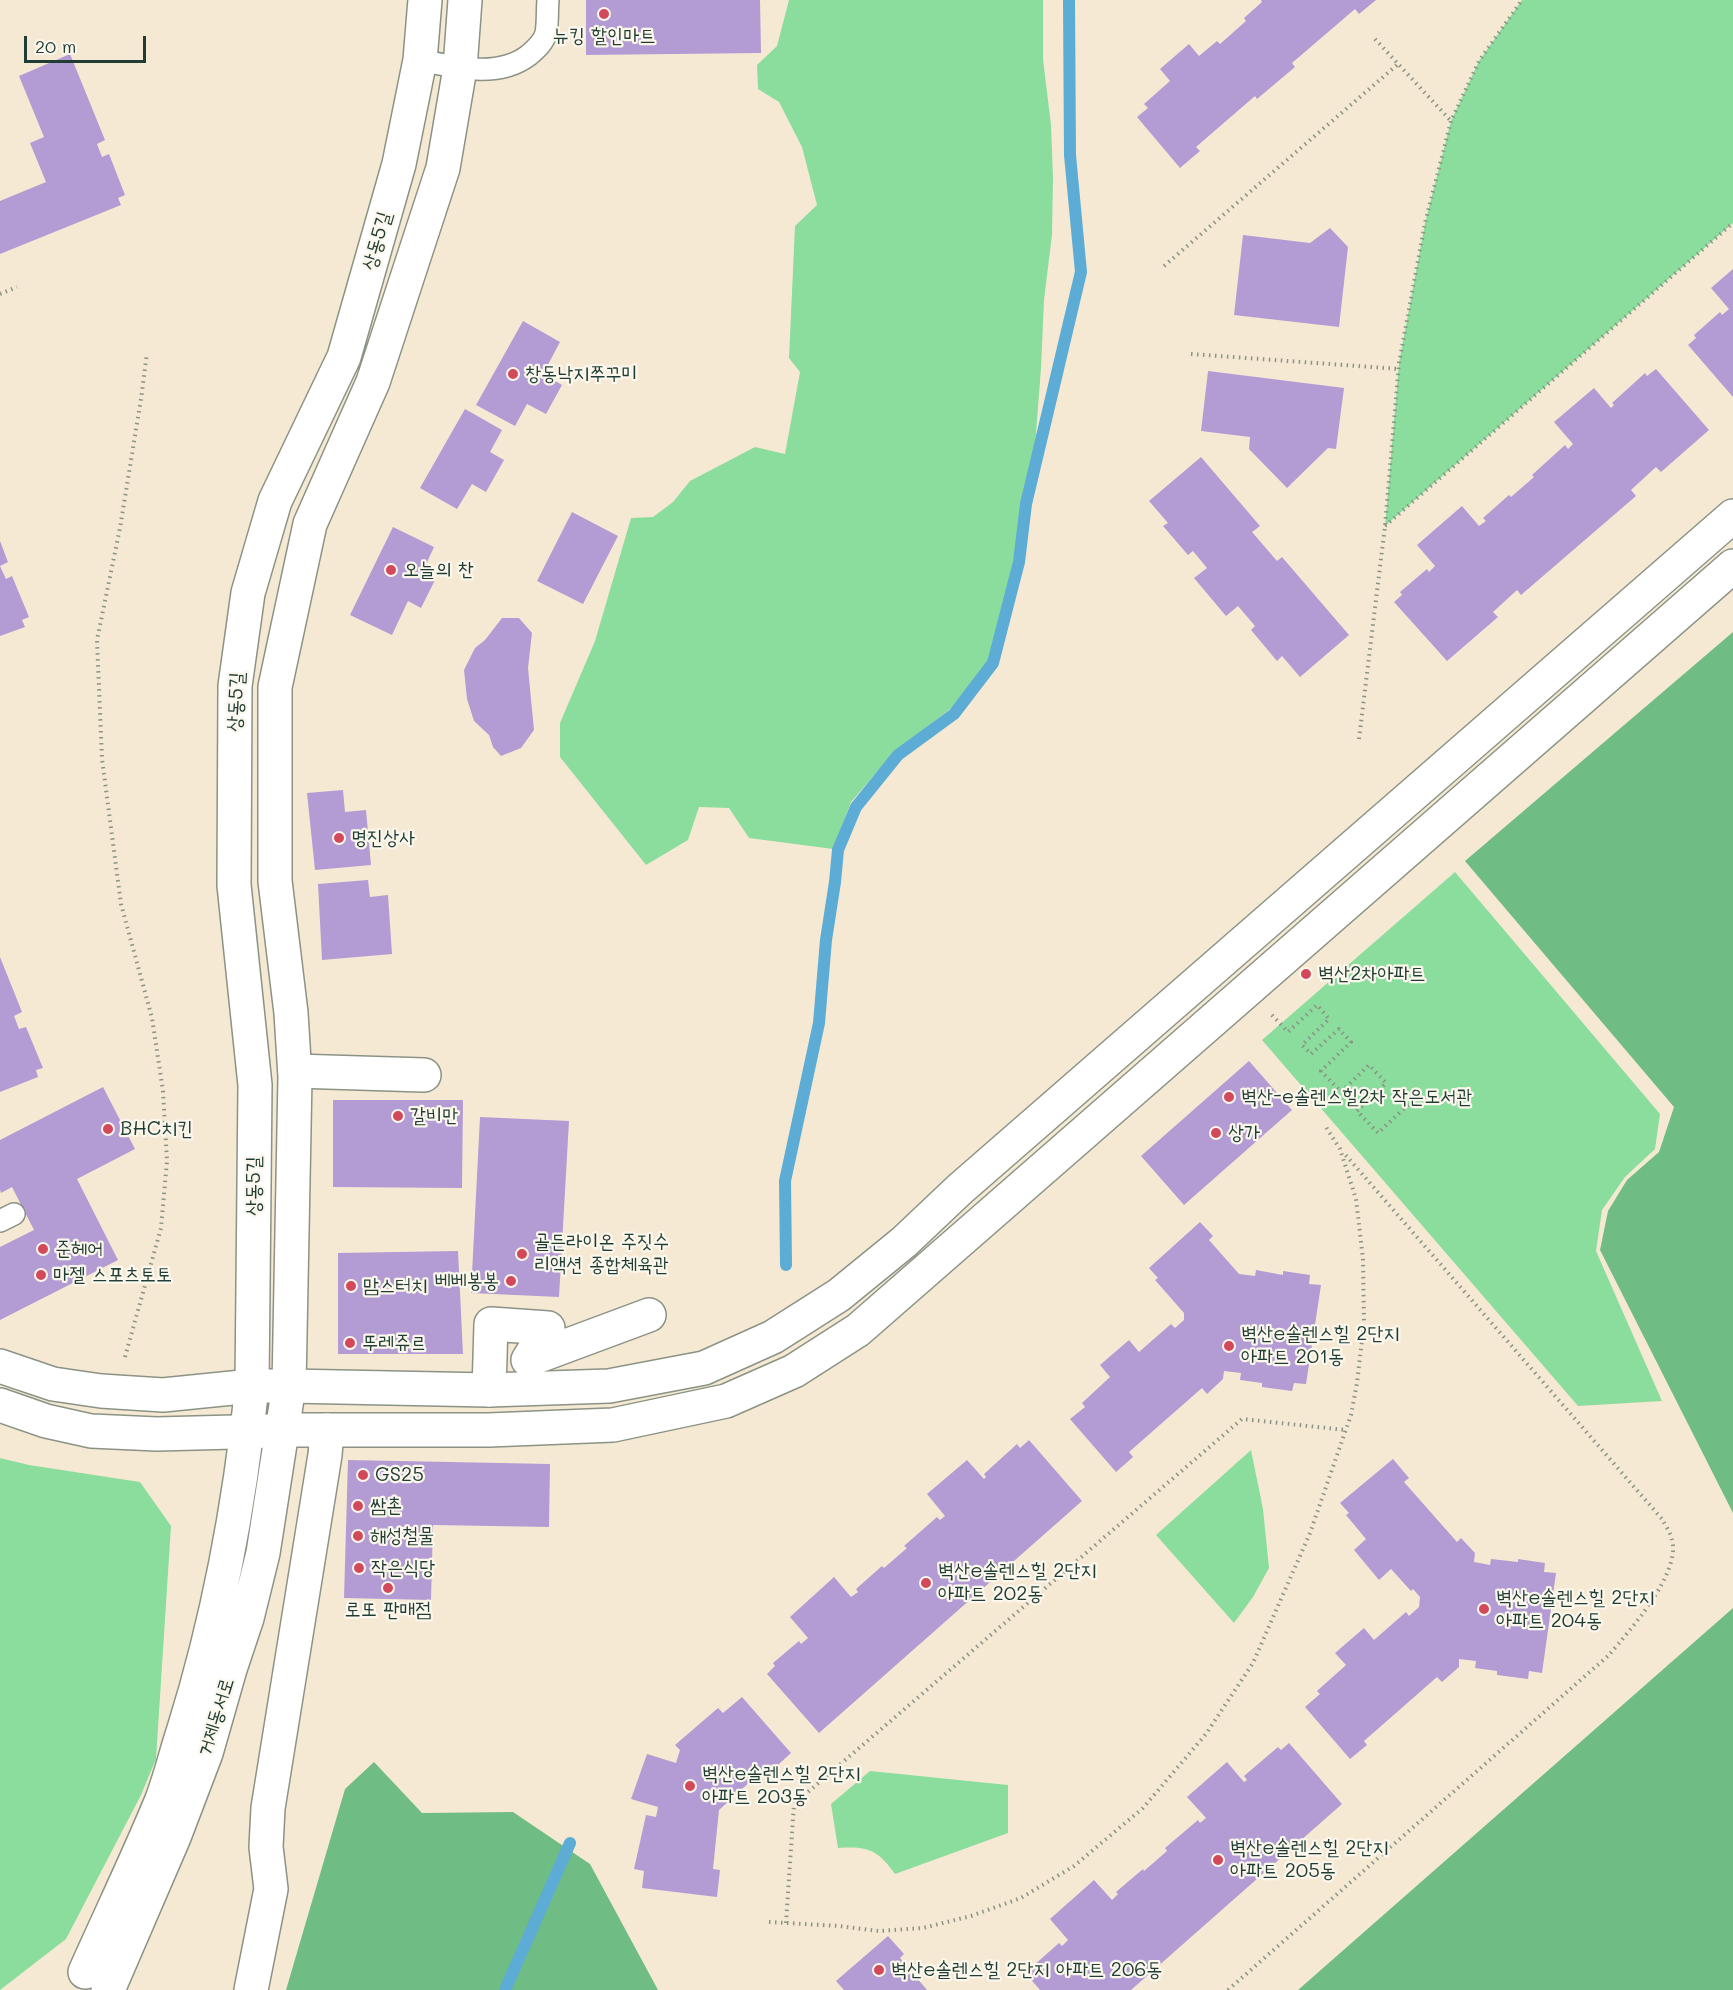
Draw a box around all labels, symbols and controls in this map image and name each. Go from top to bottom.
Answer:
marker: 뉴킹 할인마트 [597,7,611,21]
scale bar [27,24,148,62]
place label: 뉴킹 할인마트 [553,24,655,48]
text: 20 m [35,34,76,58]
street label: 상동5길 [357,209,397,273]
place label: 창동낙지쭈꾸미 [525,362,638,386]
marker: 창동낙지쭈꾸미 [506,367,520,381]
place label: 오늘의 찬 [403,558,474,582]
marker: 오늘의 찬 [384,563,398,577]
street label: 상동5길 [222,671,250,733]
place label: 명진상사 [351,826,415,850]
marker: 명진상사 [332,831,346,845]
place label: 벽산2차아파트 [1318,962,1426,986]
marker: 벽산2차아파트 [1299,967,1313,981]
place label: 벽산-e솔렌스힐2차 작은도서관 [1241,1085,1472,1109]
marker: 벽산-e솔렌스힐2차 작은도서관 [1222,1090,1236,1104]
place label: 갈비만 [410,1104,458,1128]
marker: 갈비만 [391,1109,405,1123]
place label: BHC치킨 [120,1117,193,1141]
place label: 상가 [1228,1121,1260,1145]
marker: BHC치킨 [101,1122,115,1136]
marker: 상가 [1209,1126,1223,1140]
street label: 상동5길 [242,1156,266,1216]
place label: 골든라이온 주짓수 리액션 종합체육관 [534,1230,669,1277]
place label: 준헤어 [55,1237,103,1261]
marker: 준헤어 [36,1242,50,1256]
marker: 골든라이온 주짓수 리액션 종합체육관 [515,1247,529,1261]
place label: 마젤 스포츠토토 [53,1263,172,1287]
marker: 마젤 스포츠토토 [34,1268,48,1282]
place label: 베베봉봉 [435,1269,499,1293]
place label: 맘스터치 [363,1274,427,1298]
marker: 베베봉봉 [504,1274,518,1288]
marker: 맘스터치 [344,1279,358,1293]
place label: 벽산e솔렌스힐 2단지 아파트 201동 [1241,1322,1400,1369]
place label: 뚜레쥬르 [362,1331,426,1355]
marker: 뚜레쥬르 [343,1336,357,1350]
marker: 벽산e솔렌스힐 2단지 아파트 201동 [1222,1339,1236,1353]
place label: GS25 [375,1463,424,1487]
marker: GS25 [356,1468,370,1482]
place label: 쌈촌 [370,1494,402,1518]
marker: 쌈촌 [351,1499,365,1513]
place label: 해성철물 [370,1524,434,1548]
marker: 해성철물 [351,1529,365,1543]
place label: 작은식당 [371,1556,435,1580]
place label: 벽산e솔렌스힐 2단지 아파트 202동 [938,1559,1097,1606]
marker: 작은식당 [352,1561,366,1575]
marker: 벽산e솔렌스힐 2단지 아파트 202동 [919,1576,933,1590]
marker: 로또 판매점 [381,1581,395,1595]
place label: 벽산e솔렌스힐 2단지 아파트 204동 [1496,1586,1655,1633]
place label: 로또 판매점 [345,1598,431,1622]
marker: 벽산e솔렌스힐 2단지 아파트 204동 [1477,1602,1491,1616]
street label: 거제동서로 [193,1675,239,1759]
place label: 벽산e솔렌스힐 2단지 아파트 203동 [702,1762,861,1809]
marker: 벽산e솔렌스힐 2단지 아파트 203동 [683,1779,697,1793]
place label: 벽산e솔렌스힐 2단지 아파트 205동 [1230,1836,1389,1883]
marker: 벽산e솔렌스힐 2단지 아파트 205동 [1211,1853,1225,1867]
place label: 벽산e솔렌스힐 2단지 아파트 206동 [891,1958,1162,1982]
marker: 벽산e솔렌스힐 2단지 아파트 206동 [872,1963,886,1977]

